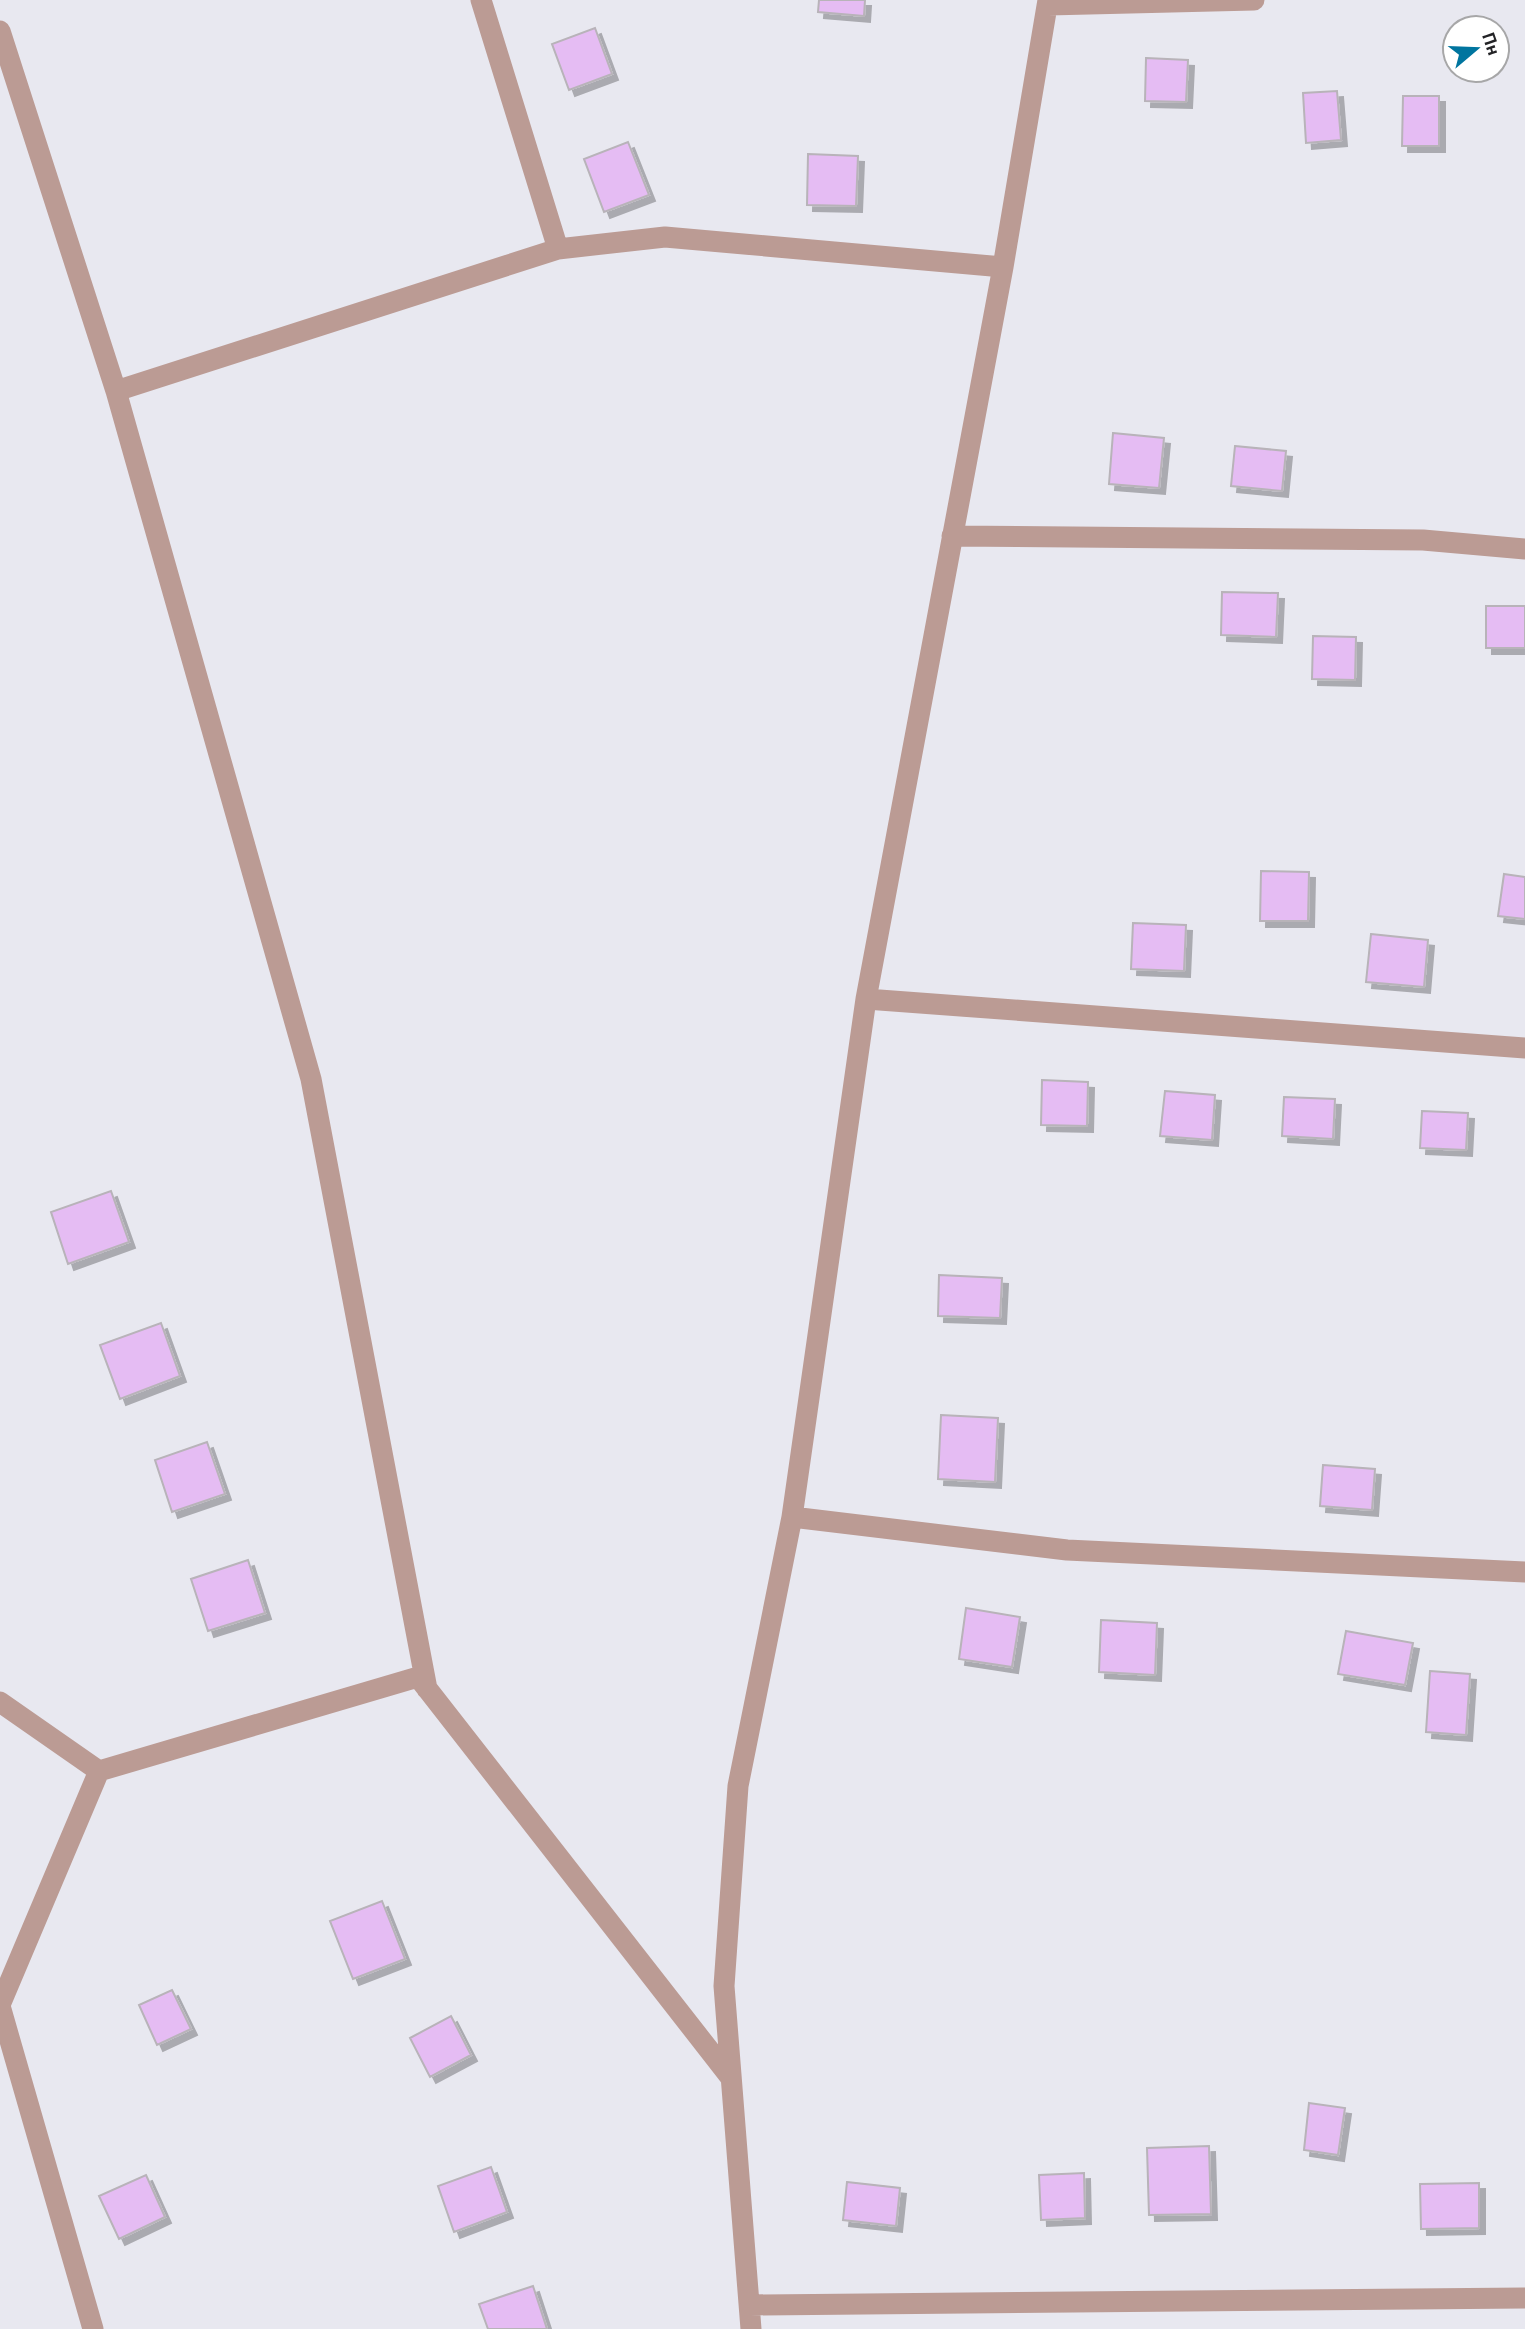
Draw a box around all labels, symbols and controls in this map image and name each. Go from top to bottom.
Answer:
north arrow [1441,14,1511,84]
text: Пн [1478,30,1503,58]

